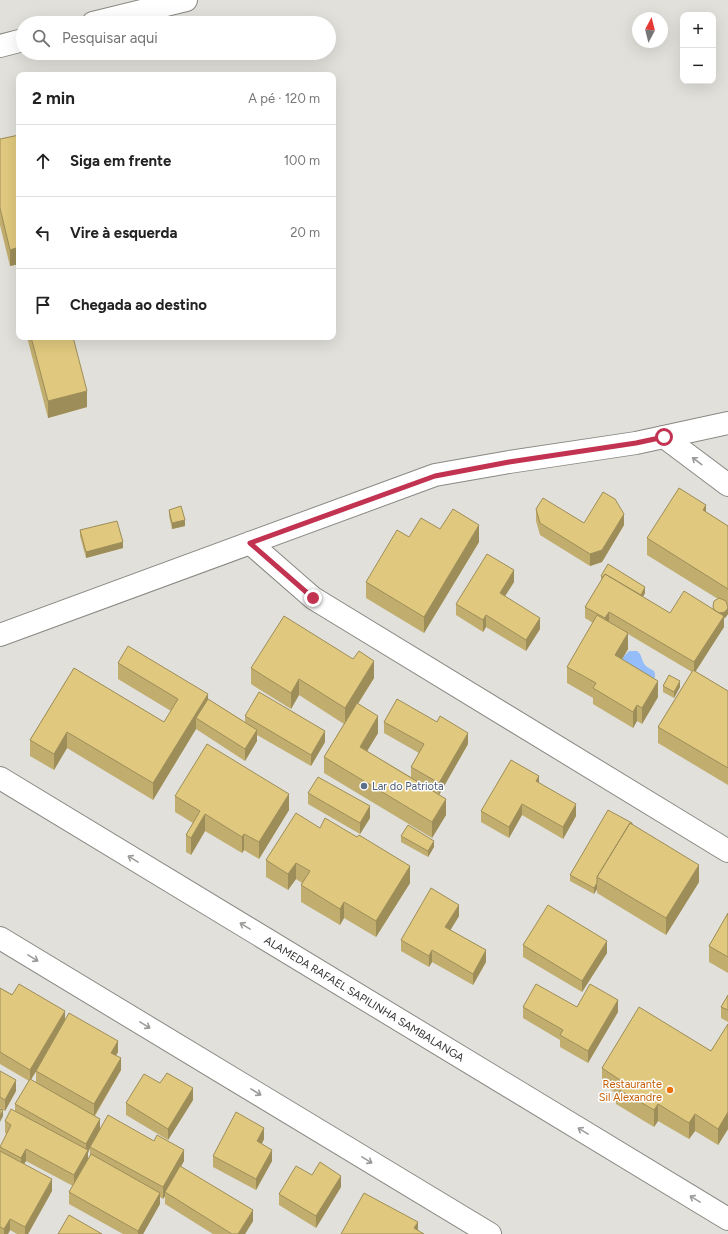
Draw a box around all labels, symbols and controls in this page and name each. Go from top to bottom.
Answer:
north arrow [632,12,668,48]
map controls [680,12,716,84]
button: + [680,12,716,48]
search box [16,16,336,60]
icon: search [30,27,52,49]
text: Pesquisar aqui [62,29,158,47]
button: − [680,48,716,84]
text: 2 min [32,88,75,108]
text: A pé · 120 m [248,91,320,106]
icon: ahead [32,150,54,172]
text: Siga em frente [70,152,171,170]
text: 100 m [284,153,320,168]
icon: left [32,222,54,244]
text: Vire à esquerda [70,224,177,242]
text: 20 m [290,225,320,240]
icon: arrive [32,294,54,316]
text: Chegada ao destino [70,296,207,314]
route start [655,428,673,446]
one-way arrow [691,457,702,466]
route end [304,589,322,607]
place label: Lar do Patriota [372,780,444,793]
marker: Lar do Patriota [359,781,369,791]
one-way arrow [128,855,139,863]
one-way arrow [239,922,251,930]
street label: ALAMEDA RAFAEL SAPILINHA SAMBALANGA [262,933,467,1065]
one-way arrow [27,954,39,962]
one-way arrow [139,1021,150,1029]
place label: Restaurante Sil Alexandre [599,1078,662,1104]
marker: Restaurante Sil Alexandre [665,1085,675,1095]
one-way arrow [250,1089,262,1097]
one-way arrow [577,1127,589,1135]
one-way arrow [361,1156,373,1164]
one-way arrow [689,1194,701,1202]

